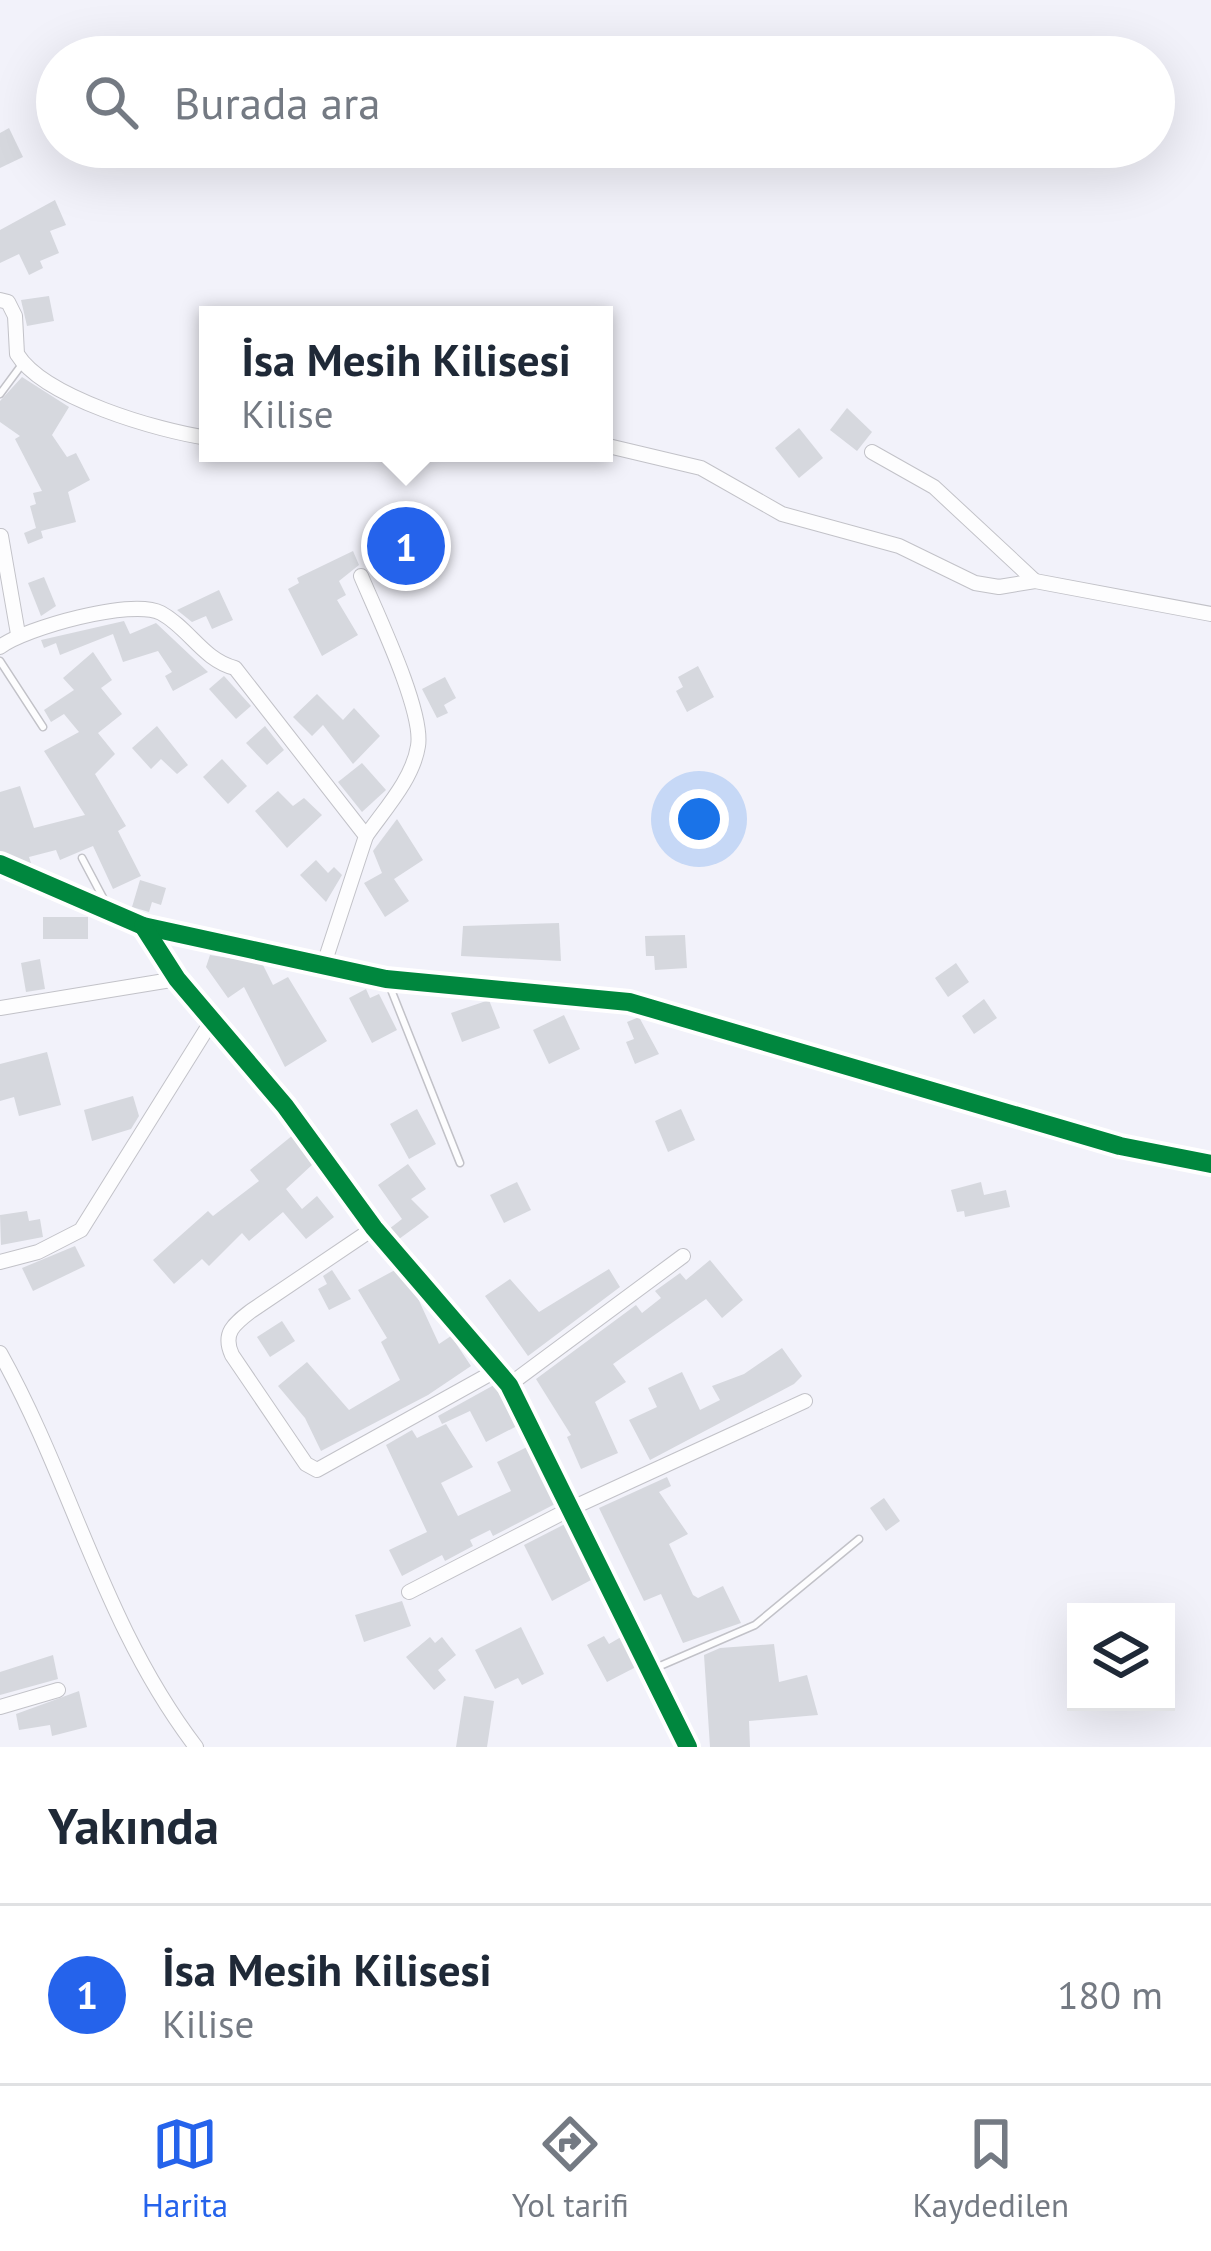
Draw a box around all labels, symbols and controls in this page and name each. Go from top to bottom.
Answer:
search box [36,36,1175,168]
icon: search [78,69,144,135]
text: Burada ara [174,73,381,131]
popup [199,306,613,462]
text: İsa Mesih Kilisesi [241,330,571,388]
text: Kilise [241,388,333,439]
pin: 1 [367,501,445,591]
your location [669,789,729,849]
map controls [1067,1603,1175,1711]
button: layers [1067,1603,1175,1711]
text: Yakında [48,1792,219,1858]
text: İsa Mesih Kilisesi [162,1940,492,1998]
text: 1 [76,1969,98,2020]
text: 180 m [1057,1969,1163,2020]
text: Kilise [162,1998,254,2049]
tab: Harita [142,2111,228,2226]
tab: Yol tarifi [512,2111,629,2226]
tab: Kaydedilen [913,2111,1069,2226]

